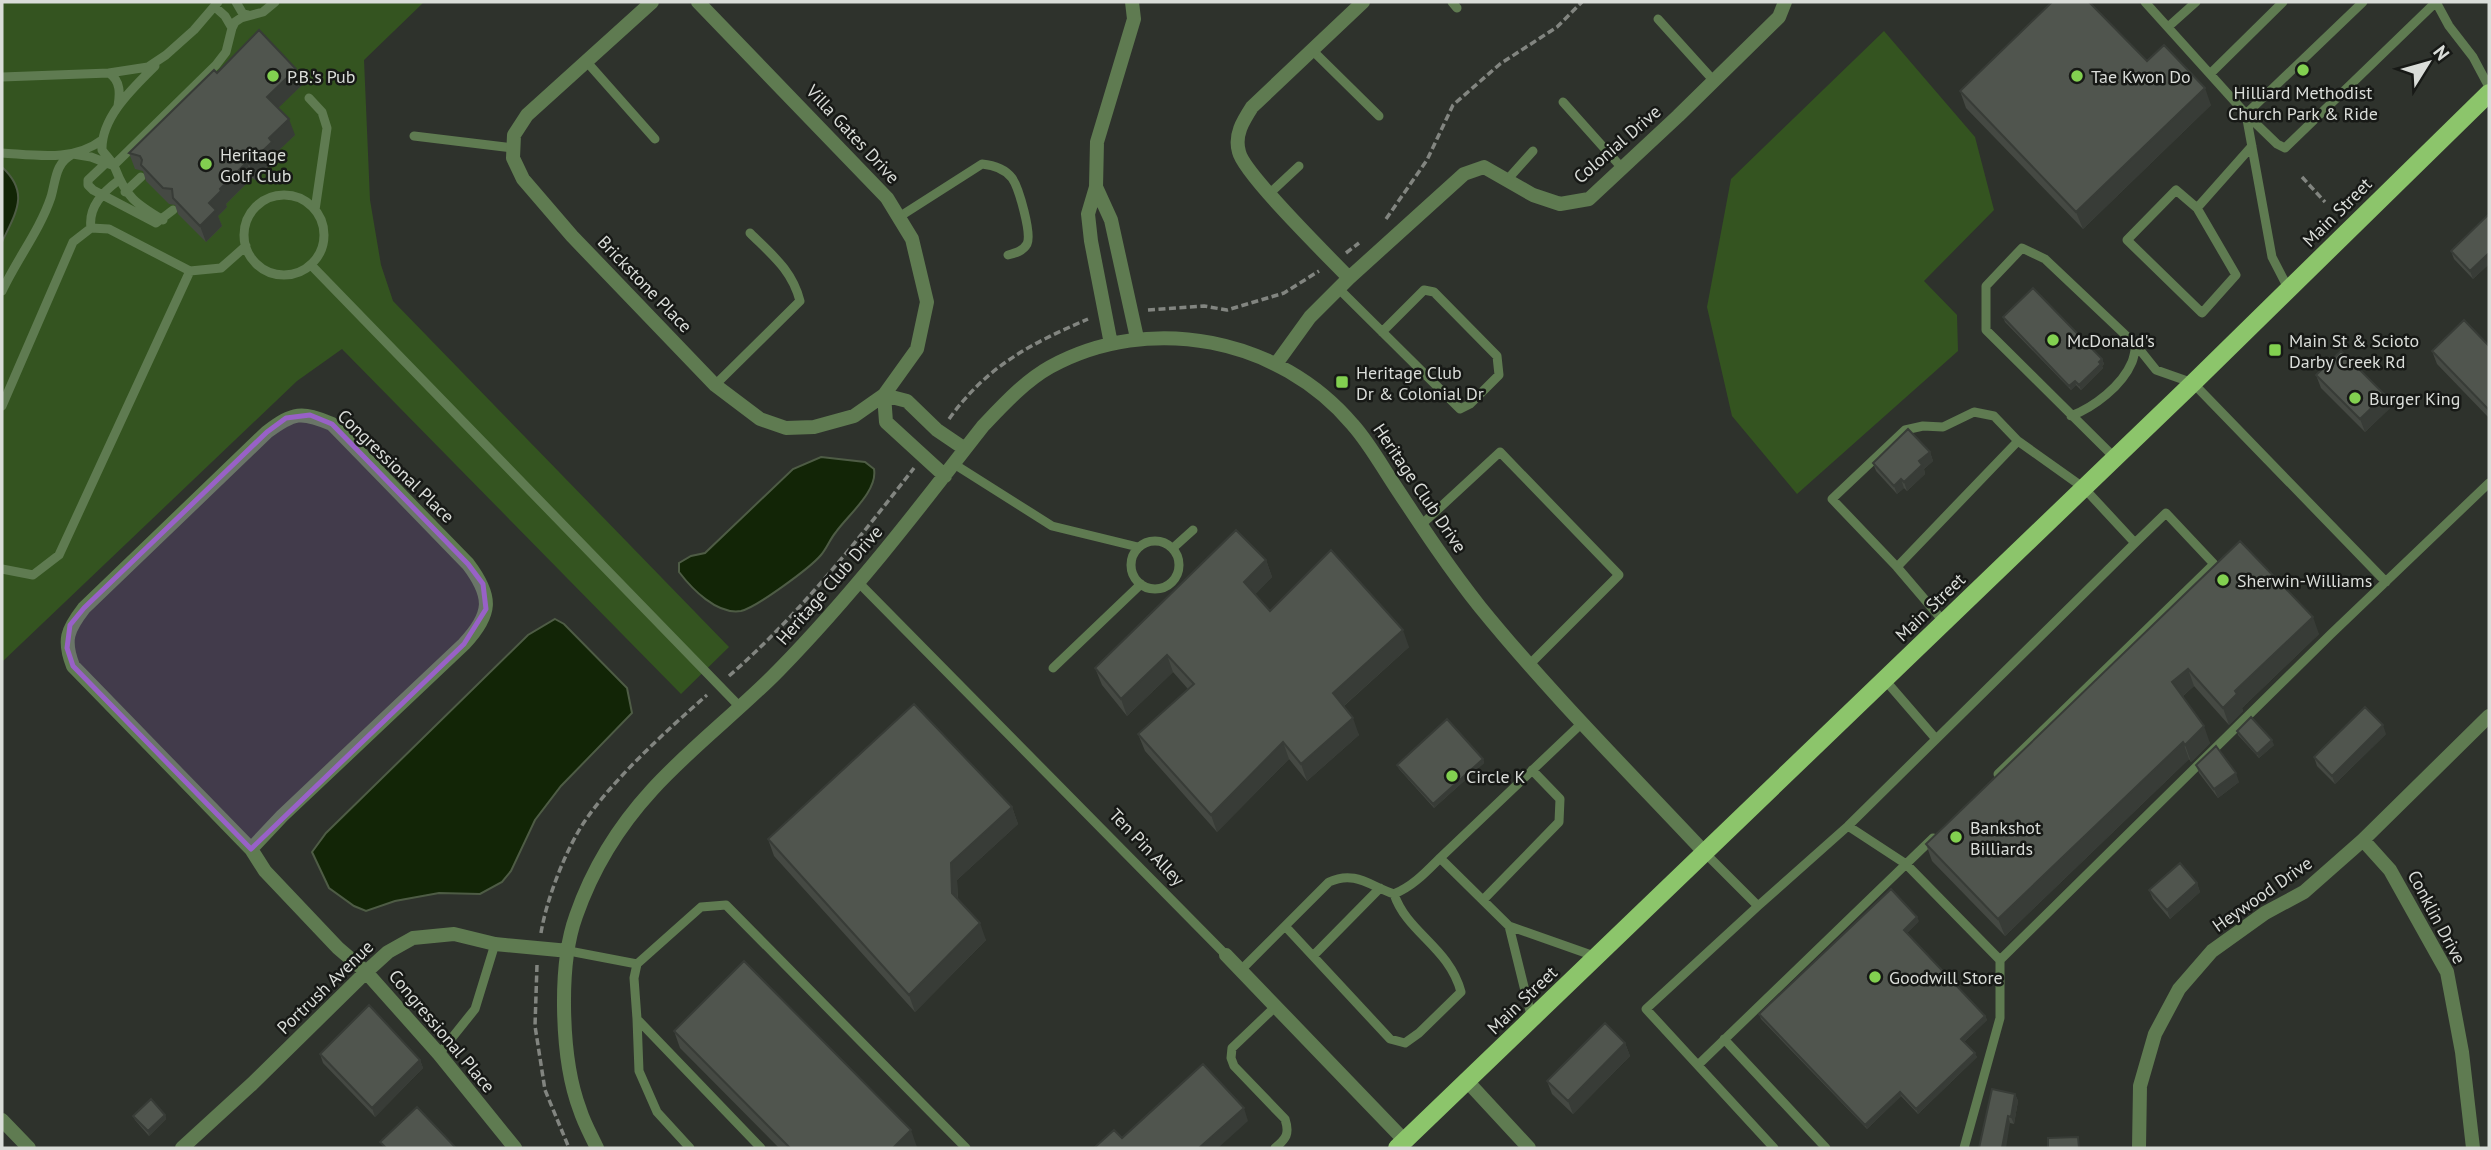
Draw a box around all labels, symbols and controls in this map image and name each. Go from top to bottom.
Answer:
north arrow [2393,28,2463,98]
text: N [2428,41,2455,65]
marker: Hilliard Methodist Church Park & Ride [2295,62,2311,78]
place label: P.B.'s Pub [287,65,356,88]
place label: Tae Kwon Do [2091,65,2191,88]
marker: P.B.'s Pub [265,68,281,84]
marker: Tae Kwon Do [2069,68,2085,84]
street label: Villa Gates Drive [801,79,905,188]
place label: Hilliard Methodist Church Park & Ride [2228,81,2378,125]
street label: Colonial Drive [1569,100,1665,188]
place label: Heritage Golf Club [220,143,291,187]
marker: Heritage Golf Club [198,156,214,172]
street label: Main Street [2298,173,2376,251]
street label: Brickstone Place [593,231,697,337]
place label: McDonald's [2067,329,2155,352]
place label: Main St & Scioto Darby Creek Rd [2289,329,2419,373]
marker: McDonald's [2045,332,2061,348]
marker: Main St & Scioto Darby Creek Rd [2267,342,2283,358]
place label: Heritage Club Dr & Colonial Dr [1356,361,1484,405]
marker: Heritage Club Dr & Colonial Dr [1334,374,1350,390]
place label: Burger King [2369,387,2460,410]
marker: Burger King [2347,390,2363,406]
street label: Congressional Place [333,404,459,528]
street label: Heritage Club Drive [1368,419,1472,557]
street label: Heritage Club Drive [771,520,887,650]
street label: Main Street [1890,568,1970,646]
place label: Sherwin-Williams [2237,569,2372,592]
marker: Sherwin-Williams [2215,572,2231,588]
place label: Circle K [1466,765,1526,788]
marker: Circle K [1444,768,1460,784]
street label: Ten Pin Alley [1104,804,1190,891]
place label: Bankshot Billiards [1970,816,2041,860]
marker: Bankshot Billiards [1948,829,1964,845]
street label: Heywood Drive [2208,851,2316,937]
street label: Conklin Drive [2403,866,2471,968]
street label: Portrush Avenue [272,935,378,1039]
street label: Main Street [1482,961,1562,1039]
street label: Congressional Place [384,965,500,1097]
place label: Goodwill Store [1889,966,2003,989]
marker: Goodwill Store [1867,969,1883,985]

